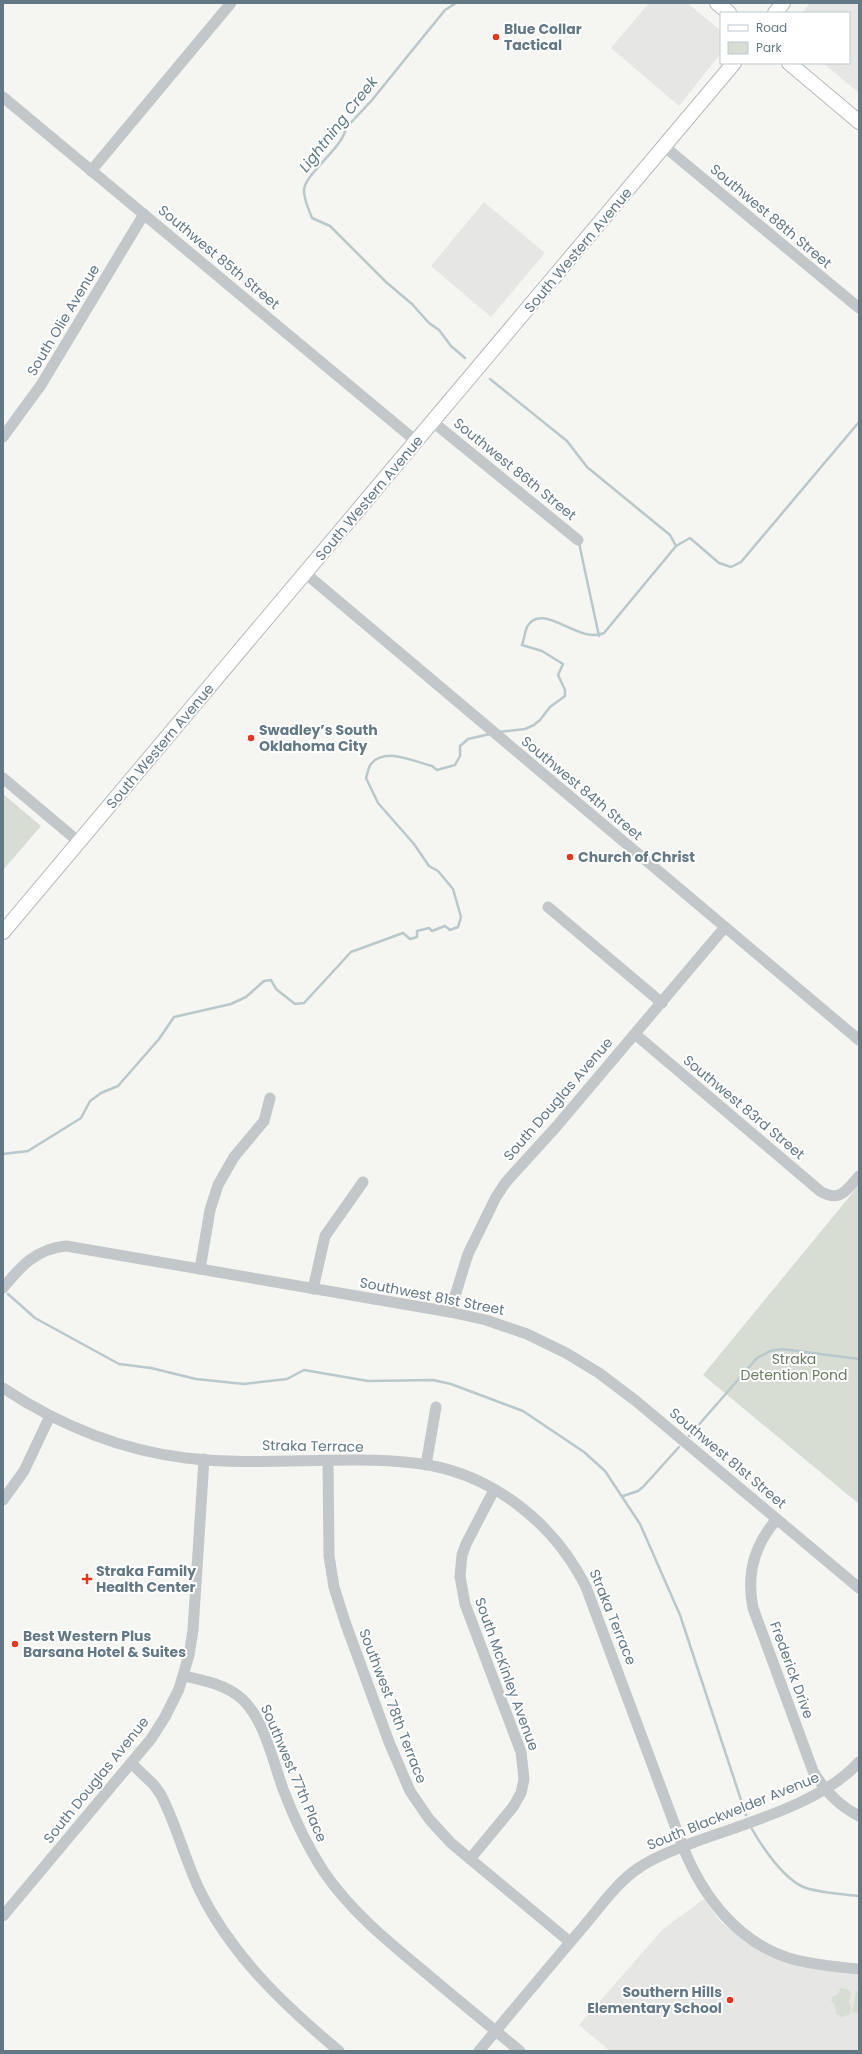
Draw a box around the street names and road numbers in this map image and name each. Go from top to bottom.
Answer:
street label: Southwest 88th Street [706,159,836,273]
street label: South Western Avenue [520,183,637,317]
street label: Southwest 85th Street [154,200,284,314]
street label: South Olie Avenue [22,260,104,380]
street label: Southwest 86th Street [449,413,581,525]
street label: South Western Avenue [311,431,428,565]
street label: South Western Avenue [102,679,219,813]
street label: Southwest 84th Street [517,731,647,845]
street label: South Douglas Avenue [499,1033,617,1165]
street label: Southwest 83rd Street [679,1050,809,1164]
street label: Southwest 81st Street [358,1272,506,1320]
street label: Southwest 81st Street [665,1403,791,1513]
street label: Straka Terrace [262,1435,364,1457]
street label: Straka Terrace [585,1566,641,1668]
street label: South McKinley Avenue [470,1595,544,1754]
street label: Frederick Drive [765,1619,819,1722]
street label: Southwest 78th Terrace [354,1626,432,1786]
street label: Southwest 77th Place [256,1701,332,1845]
street label: South Douglas Avenue [39,1712,154,1848]
street label: South Blackwelder Avenue [644,1767,823,1855]

